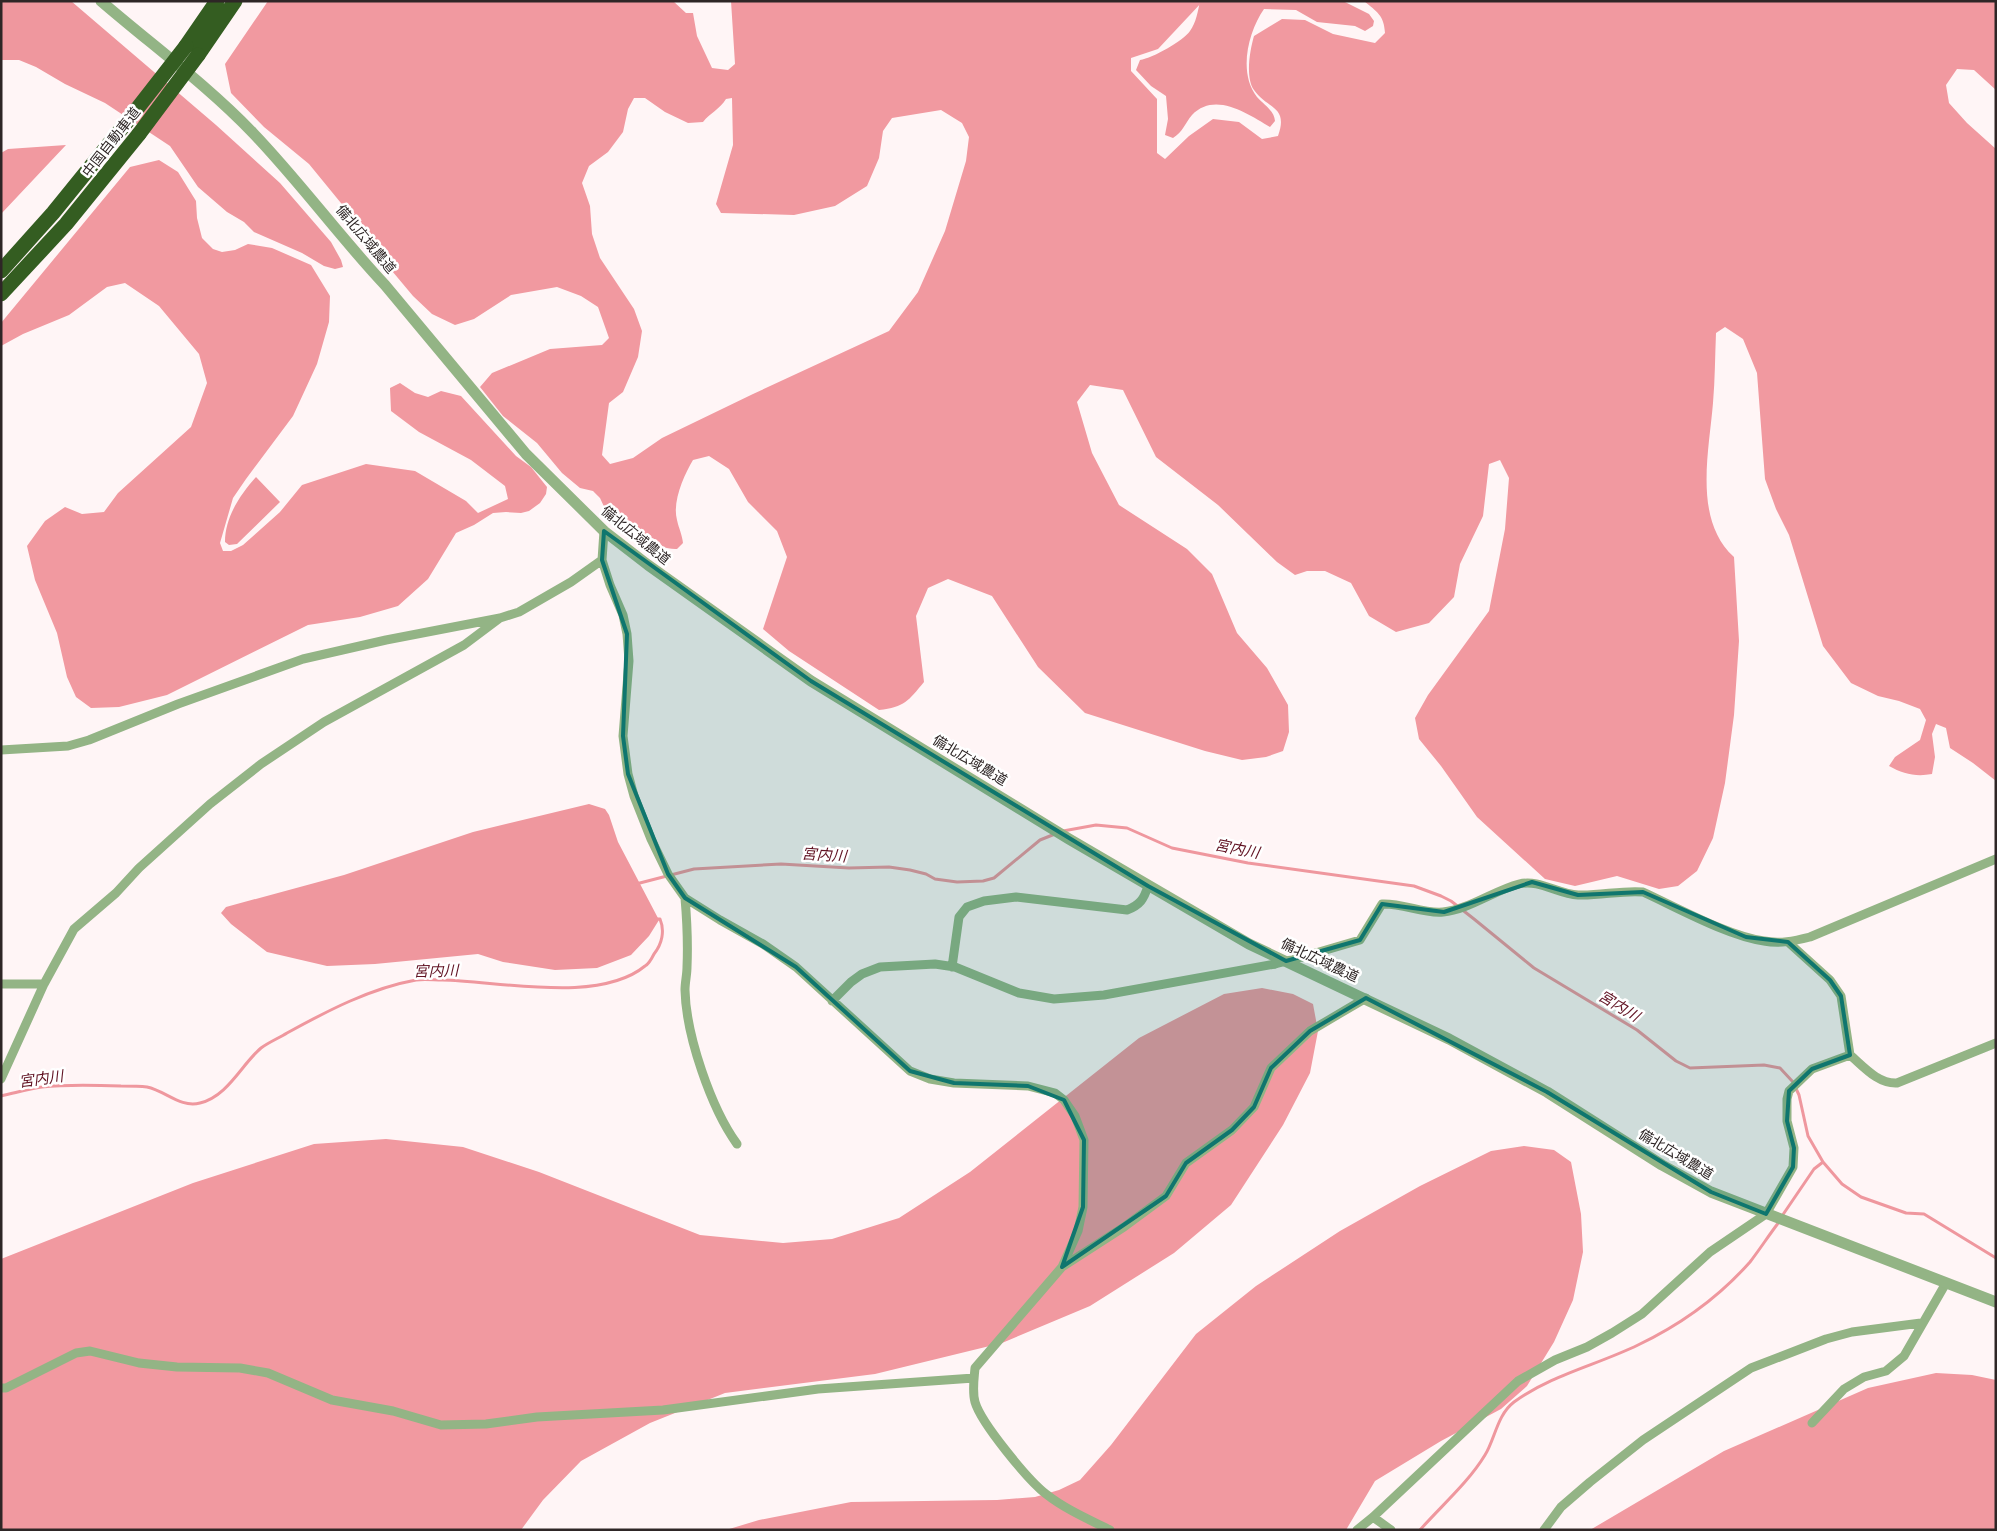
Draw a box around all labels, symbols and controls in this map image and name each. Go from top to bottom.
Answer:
street label: 中国自動車道 [78,103,143,180]
street label: 備北広域農道 [333,201,400,276]
street label: 備北広域農道 [598,502,674,568]
street label: 備北広域農道 [930,731,1011,788]
water label: 宮内川 [1213,835,1263,863]
water label: 宮内川 [801,843,849,866]
street label: 備北広域農道 [1279,934,1362,985]
water label: 宮内川 [413,961,461,980]
water label: 宮内川 [1595,986,1645,1026]
water label: 宮内川 [17,1066,67,1091]
street label: 備北広域農道 [1636,1125,1717,1182]

